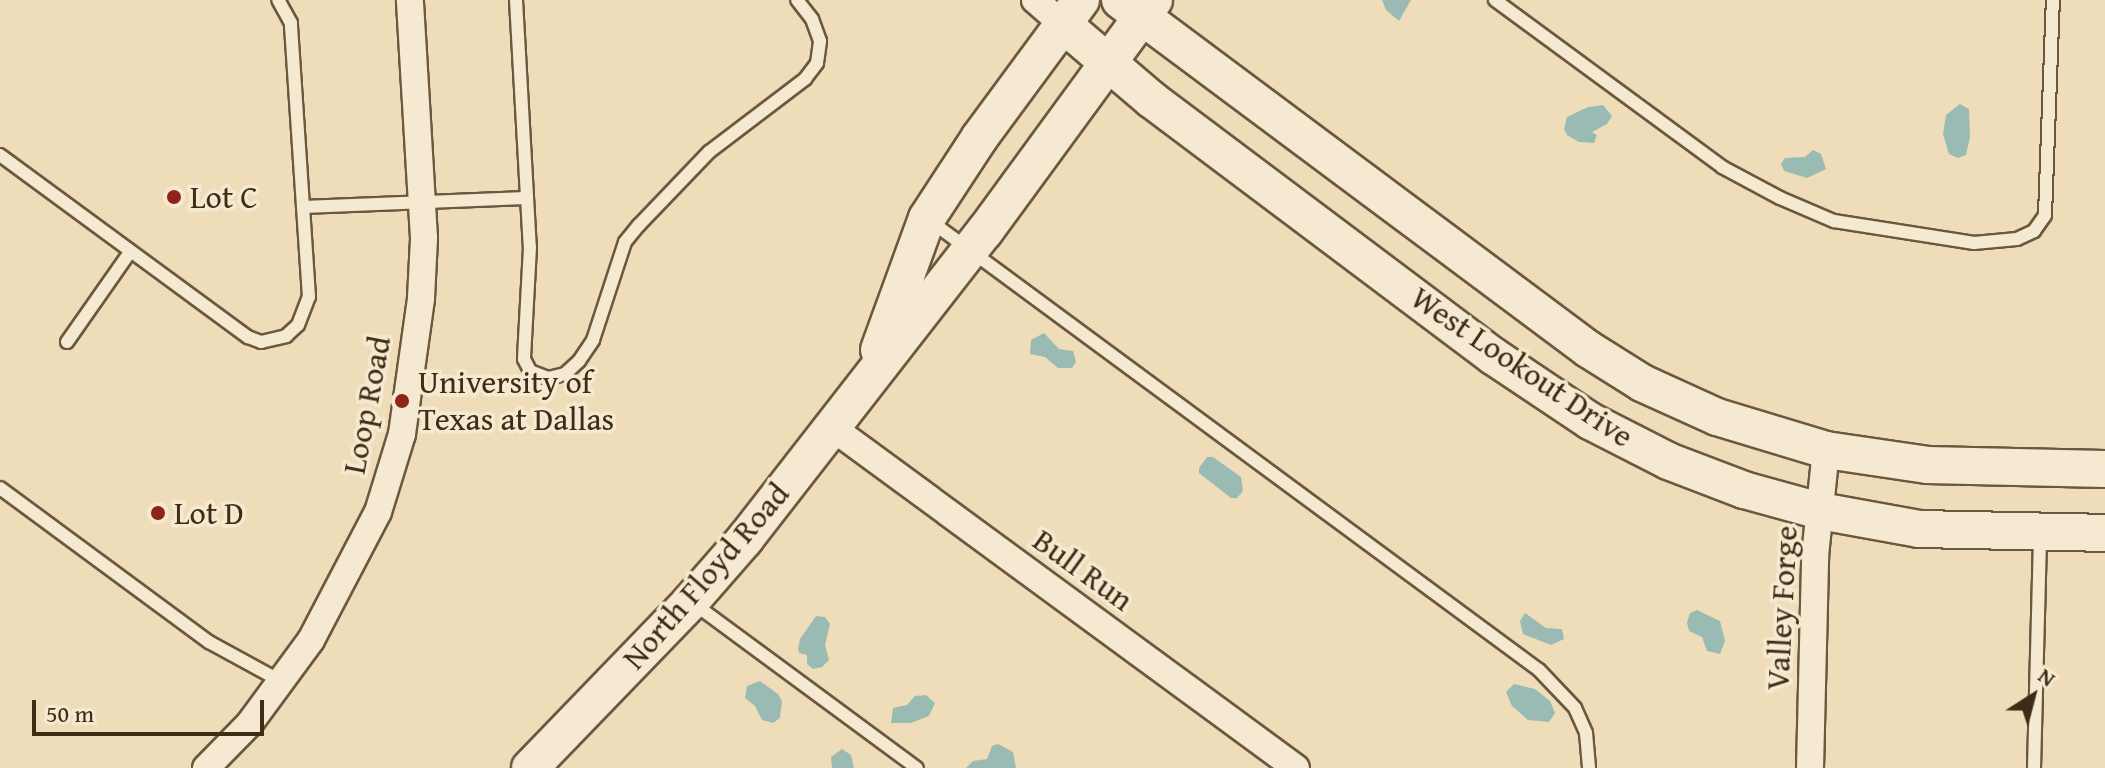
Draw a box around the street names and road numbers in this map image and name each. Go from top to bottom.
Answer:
street label: West Lookout Drive [1404,278,1640,456]
street label: Loop Road [335,333,399,477]
street label: North Floyd Road [615,475,797,677]
street label: Bull Run [1026,521,1140,619]
street label: Valley Forge [1759,525,1805,691]

